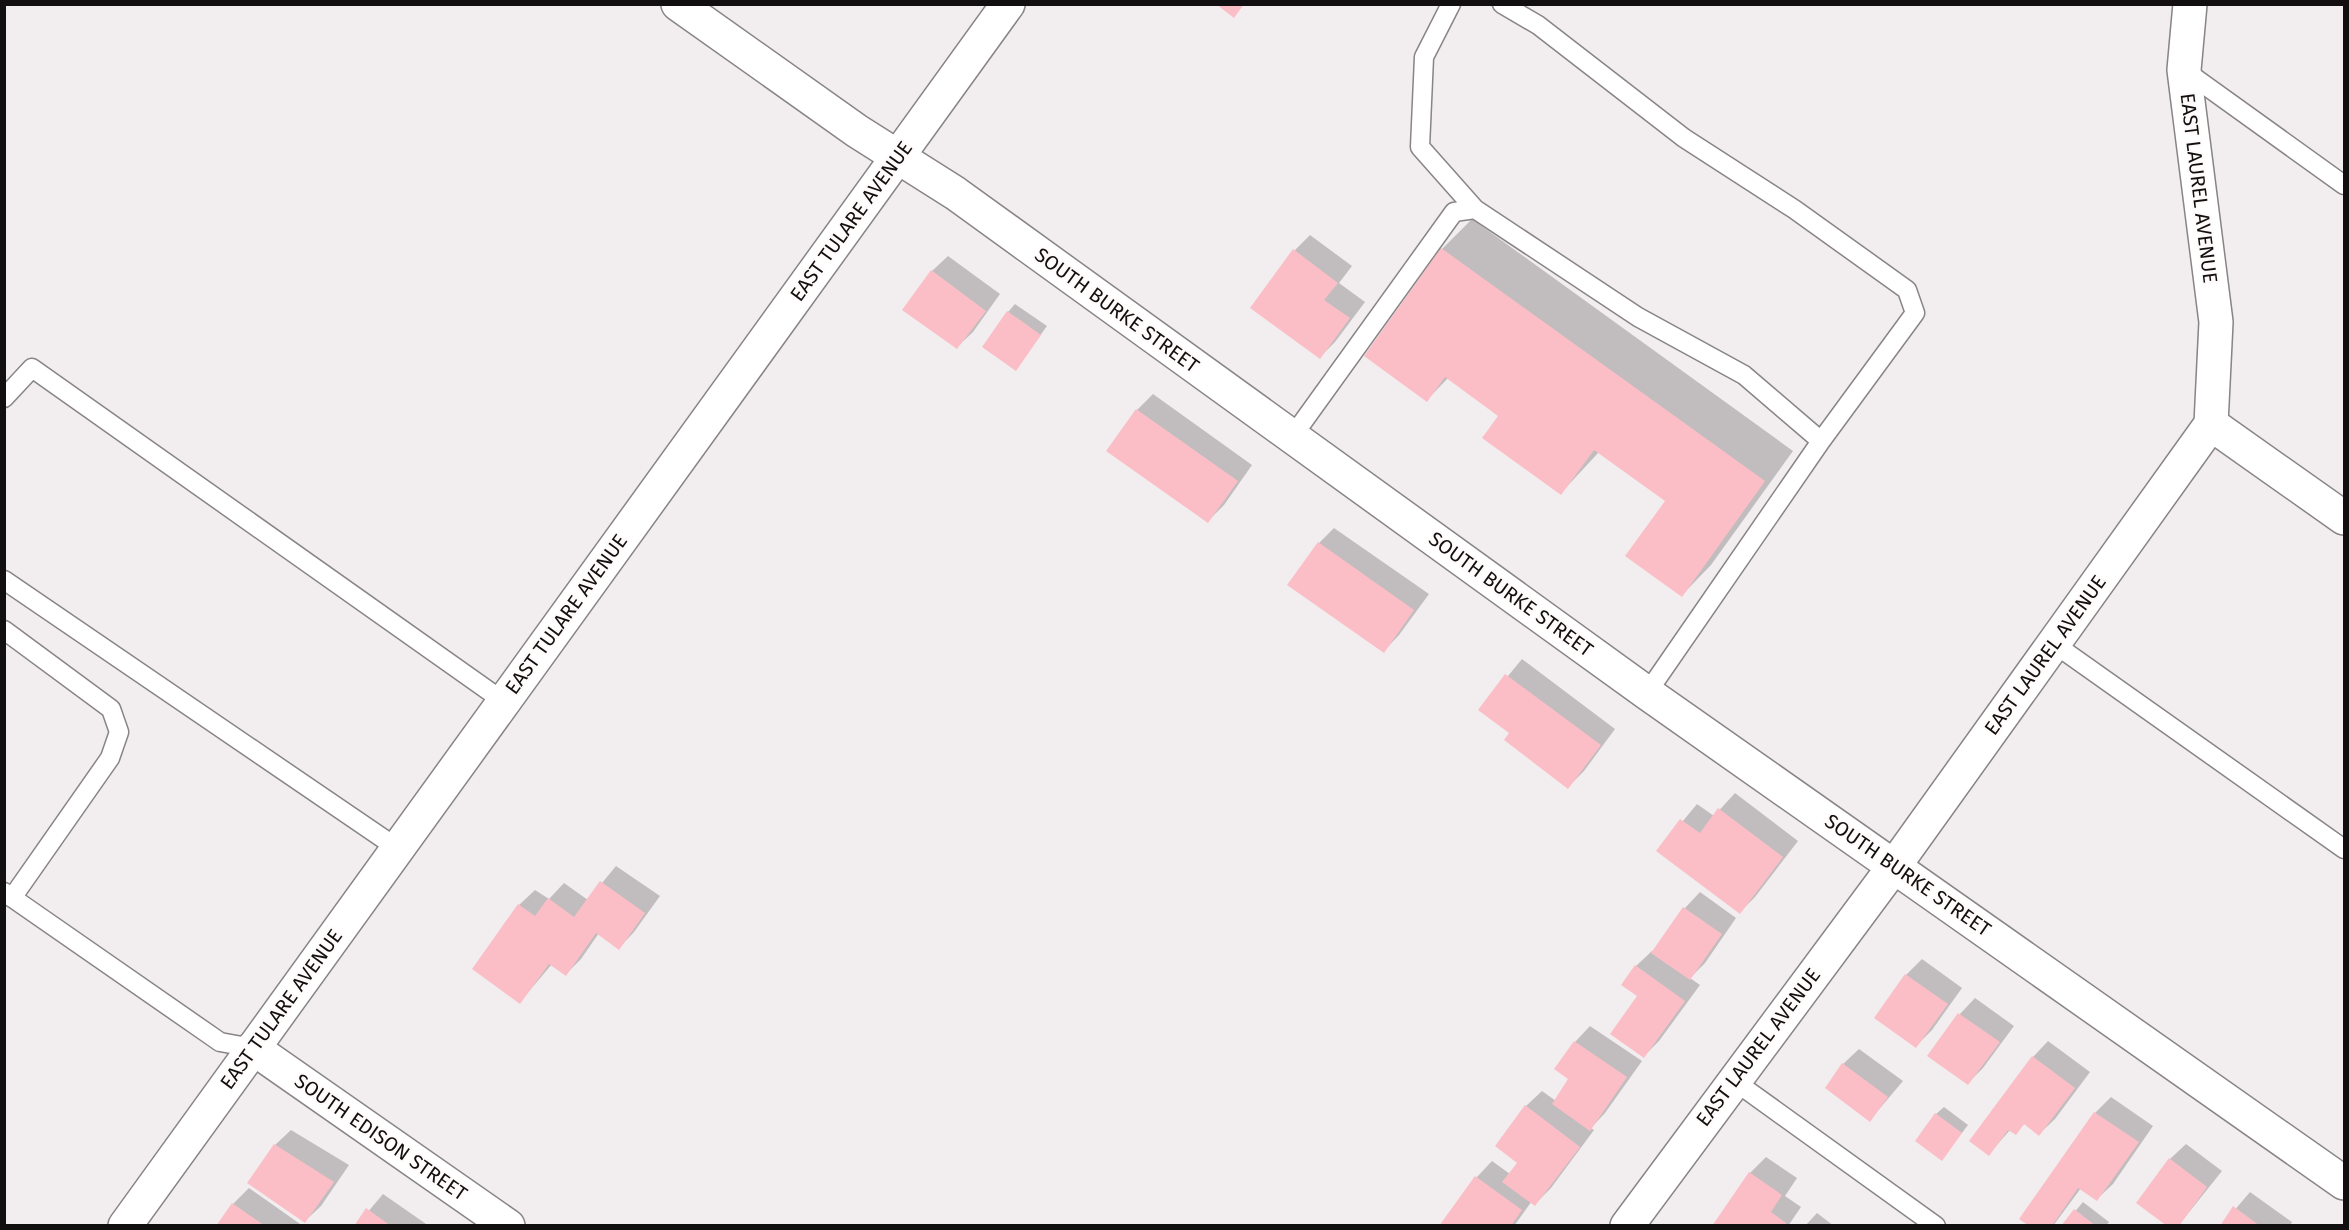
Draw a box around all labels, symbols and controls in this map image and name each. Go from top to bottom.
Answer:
street label: EAST LAUREL AVENUE [2175,92,2223,284]
street label: EAST TULARE AVENUE [785,136,917,306]
street label: SOUTH BURKE STREET [1030,242,1204,378]
street label: SOUTH BURKE STREET [1424,526,1598,662]
street label: EAST TULARE AVENUE [500,529,632,699]
street label: EAST LAUREL AVENUE [1979,571,2111,739]
street label: SOUTH BURKE STREET [1820,809,1996,942]
street label: EAST TULARE AVENUE [215,924,347,1094]
street label: EAST LAUREL AVENUE [1691,963,1825,1131]
street label: SOUTH EDISON STREET [290,1068,472,1206]

